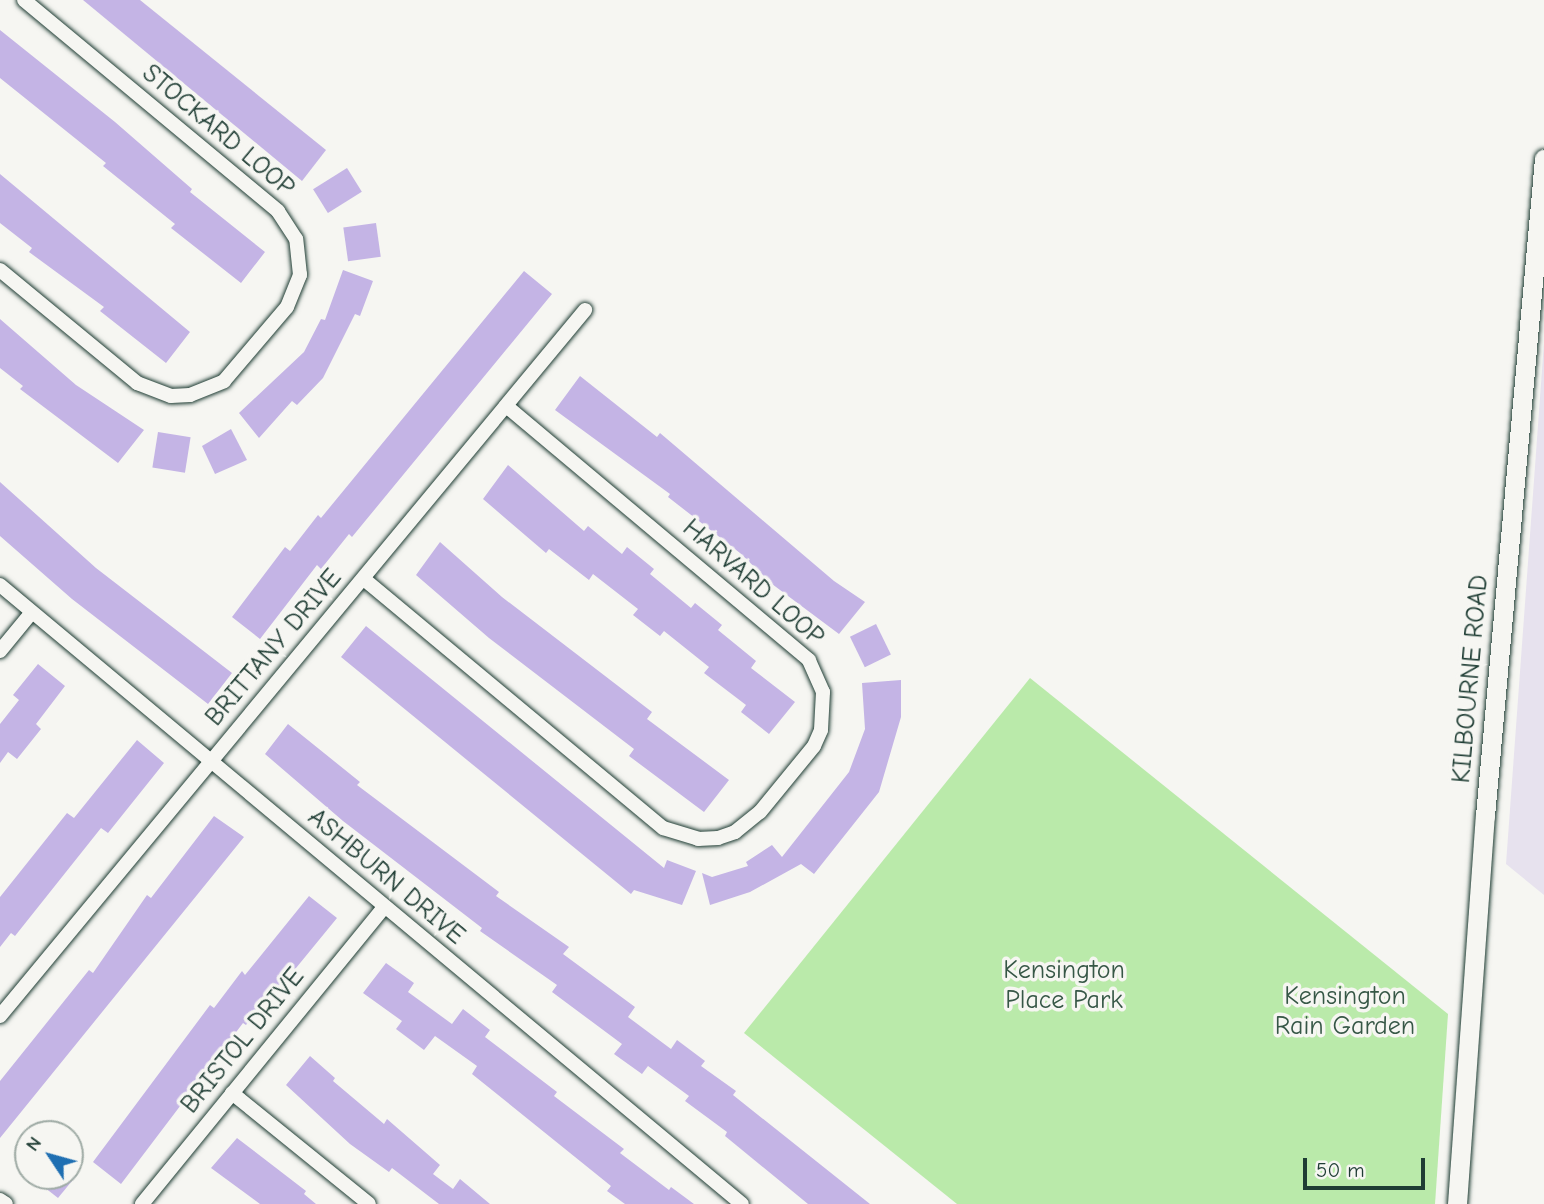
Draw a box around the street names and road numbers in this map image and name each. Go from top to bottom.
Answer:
street label: STOCKARD LOOP [135,58,301,204]
street label: HARVARD LOOP [676,513,830,653]
street label: BRITTANY DRIVE [199,563,349,733]
street label: KILBOURNE ROAD [1446,573,1496,785]
street label: ASHBURN DRIVE [301,802,471,952]
street label: BRISTOL DRIVE [175,962,311,1120]

